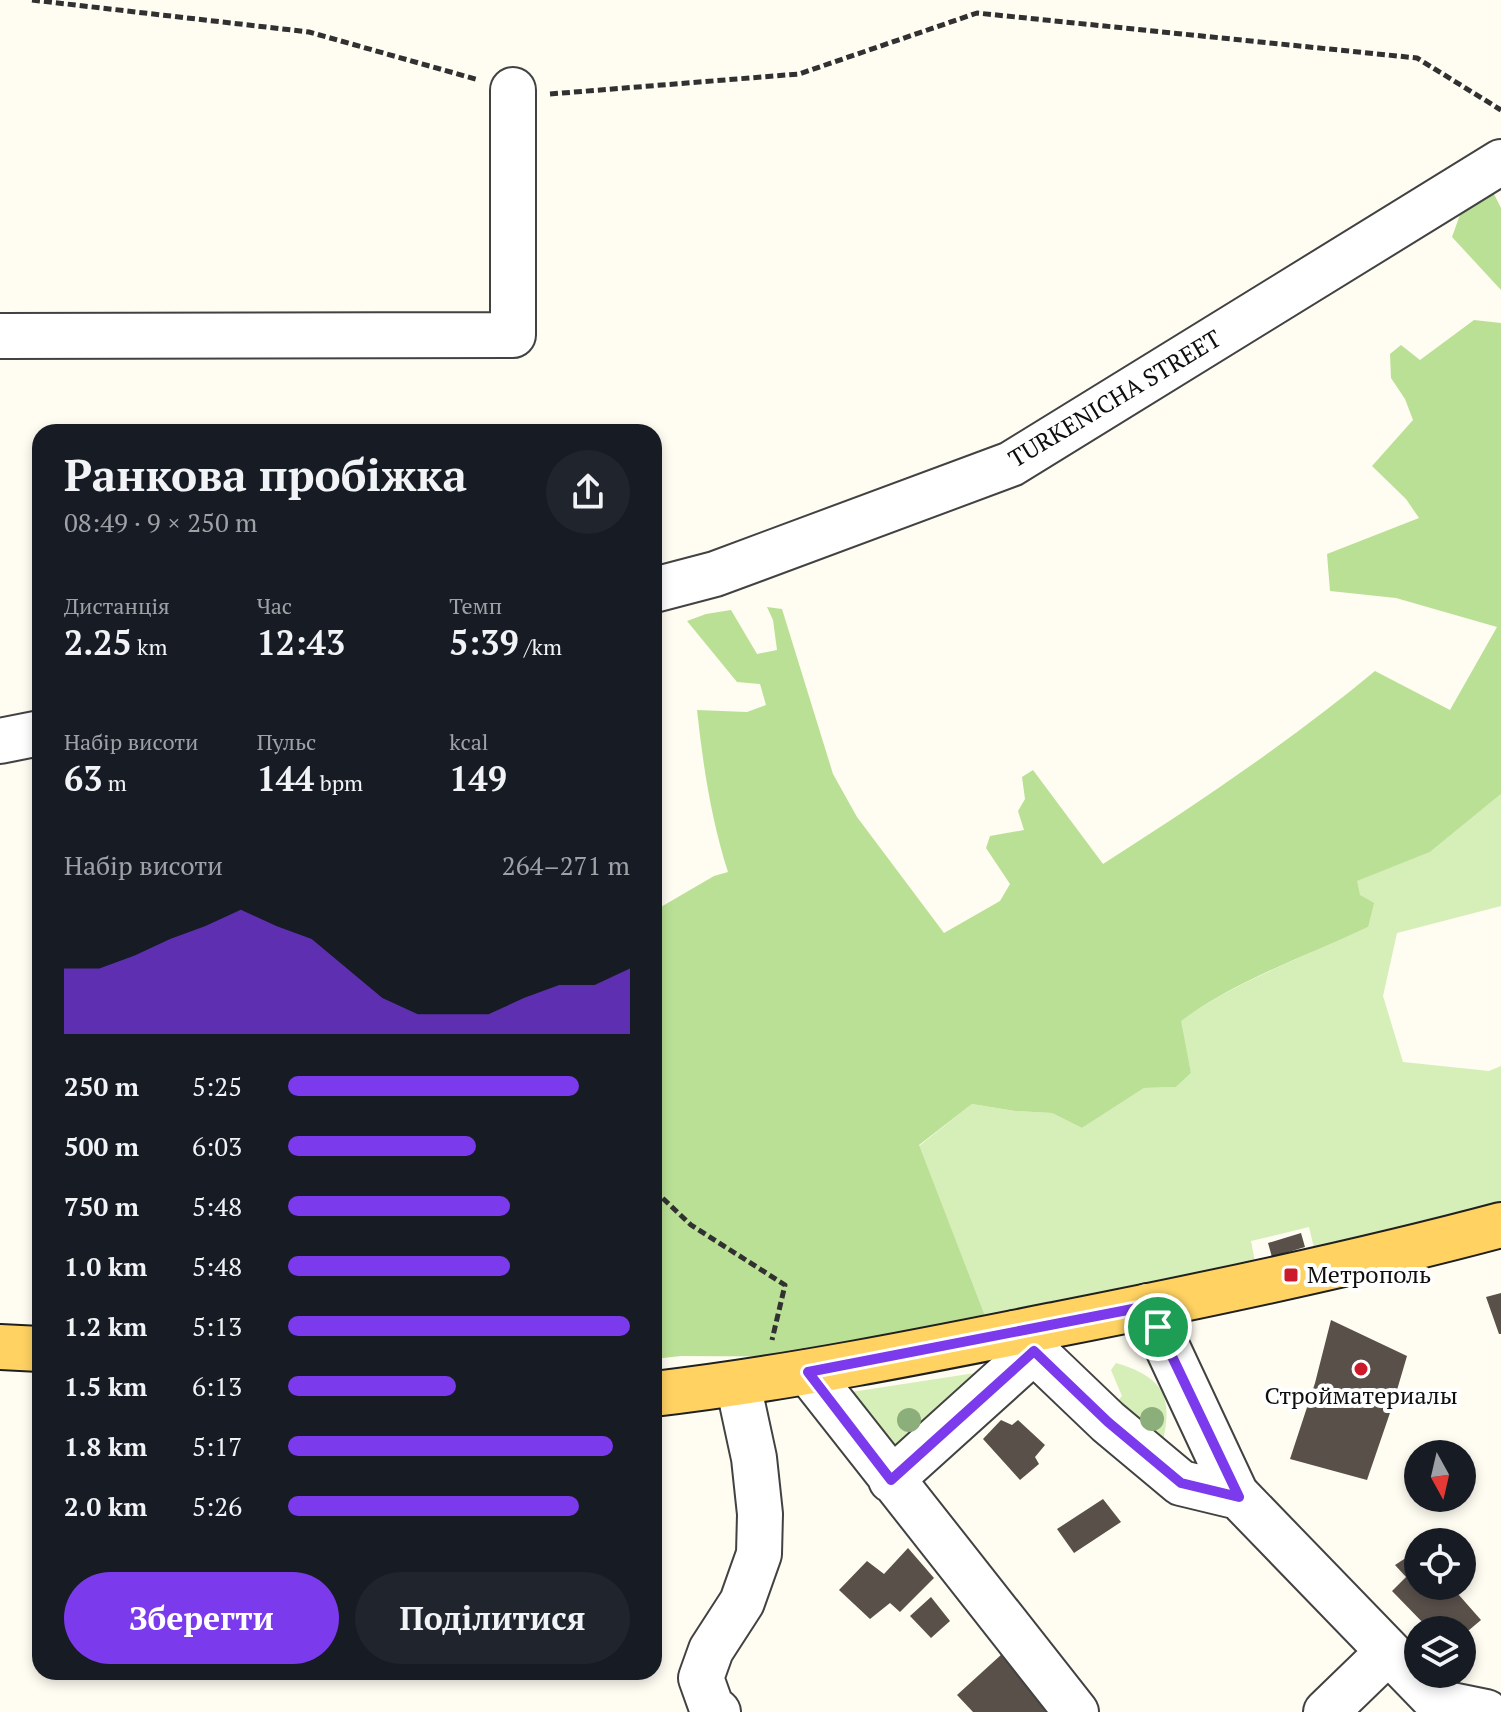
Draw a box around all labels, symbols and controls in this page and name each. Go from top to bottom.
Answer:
street label: TURKENICHA STREET [1002,322,1227,474]
text: Ранкова пробіжка [64,445,467,504]
button: share [546,450,630,534]
text: 08:49 · 9 × 250 m [64,505,258,539]
text: Дистанція [64,591,170,620]
text: Час [257,591,292,620]
text: Темп [449,591,502,620]
text: 2.25 [64,620,132,665]
text: 12:43 [257,620,345,665]
text: 5:39 [449,620,519,665]
text: km [132,632,167,661]
text: /km [519,632,562,661]
text: Набір висоти [64,727,199,756]
text: Пульс [257,727,316,756]
text: kcal [449,727,488,756]
text: 63 [64,756,102,801]
text: 144 [257,756,314,801]
text: 149 [449,756,507,801]
text: m [102,768,127,797]
text: bpm [314,768,363,797]
text: Набір висоти [64,848,223,882]
text: 264–271 m [502,848,630,882]
text: 250 m [64,1069,139,1103]
text: 5:25 [192,1069,242,1103]
text: 500 m [64,1129,139,1163]
text: 6:03 [192,1129,242,1163]
text: 750 m [64,1189,139,1223]
text: 5:48 [192,1189,242,1223]
text: 1.0 km [64,1249,147,1283]
text: 5:48 [192,1249,242,1283]
place label: Метрополь [1307,1258,1431,1290]
marker: Метрополь [1282,1266,1300,1284]
pin [1124,1293,1192,1361]
icon: arrive [1136,1305,1180,1349]
text: 1.2 km [64,1309,147,1343]
text: 5:13 [192,1309,242,1343]
marker: Стройматериалы [1352,1360,1370,1378]
text: 1.5 km [64,1369,147,1403]
text: 6:13 [192,1369,242,1403]
place label: Стройматериалы [1264,1379,1458,1411]
text: 1.8 km [64,1429,147,1463]
text: 5:17 [192,1429,242,1463]
north arrow [1404,1440,1476,1512]
map controls [1404,1440,1476,1688]
text: 2.0 km [64,1489,147,1523]
text: 5:26 [192,1489,242,1523]
button: locate [1404,1528,1476,1600]
button: Зберегти [64,1572,339,1664]
button: Поділитися [355,1572,630,1664]
button: layers [1404,1616,1476,1688]

